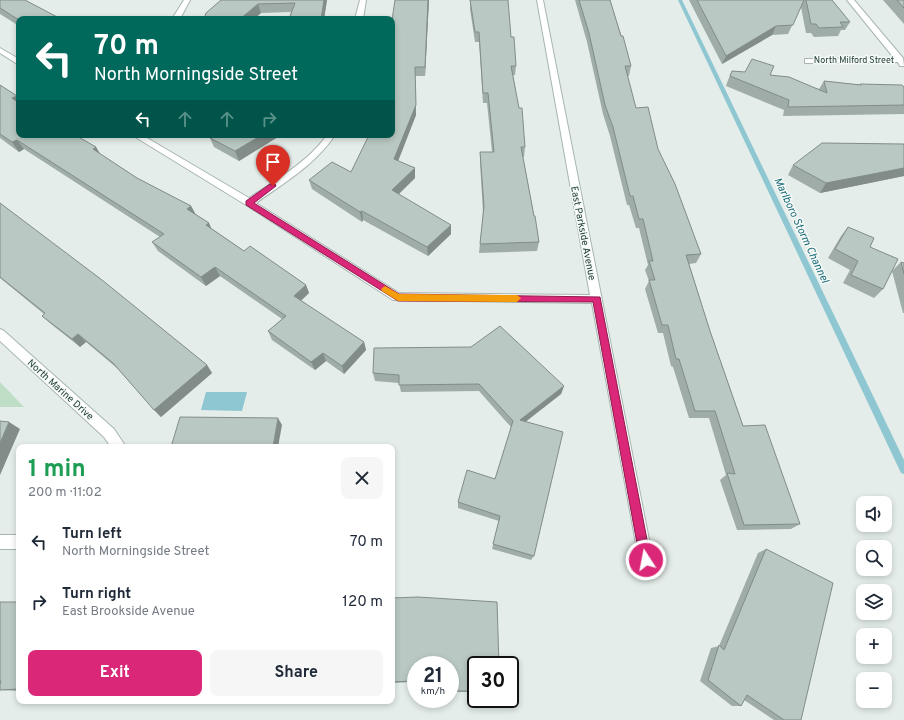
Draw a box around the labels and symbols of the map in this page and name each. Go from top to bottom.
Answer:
street label: North Milford Street [814,55,894,66]
pin [256,145,290,186]
water label: Marlboro Storm Channel [770,175,832,287]
street label: East Parkside Avenue [567,185,598,282]
street label: North Marine Drive [24,357,96,423]
position arrow [625,539,667,581]
speed limit sign: 30 [467,656,519,708]

